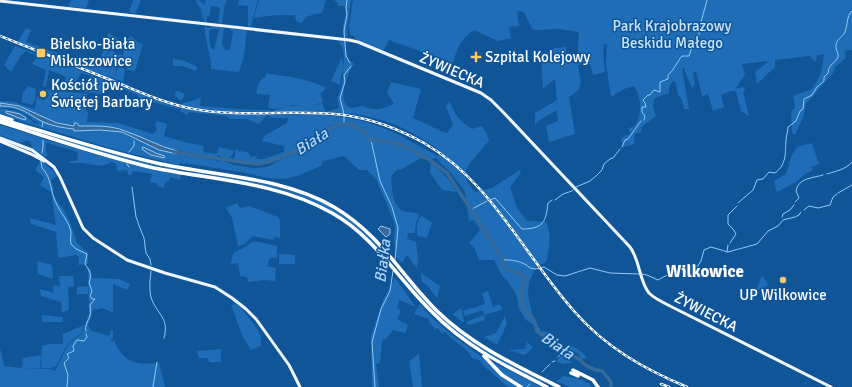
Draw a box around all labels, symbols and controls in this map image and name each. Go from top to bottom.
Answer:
park label: Park Krajobrazowy Beskidu Małego [613,17,732,52]
place label: Bielsko-Biała Mikuszowice [50,35,135,70]
marker: Bielsko-Biała Mikuszowice [35,47,47,59]
street label: ŻYWIECKA [417,48,487,92]
place label: Szpital Kolejowy [485,48,590,66]
marker: Szpital Kolejowy [470,51,482,63]
place label: Kościół pw. Świętej Barbary [51,76,152,111]
marker: Kościół pw. Świętej Barbary [38,89,48,99]
water label: Biała [291,123,333,160]
water label: Białka [370,237,396,284]
district label: Wilkowice [666,261,744,282]
marker: UP Wilkowice [778,275,788,285]
place label: UP Wilkowice [739,286,827,304]
street label: ŻYWIECKA [671,288,741,336]
water label: Biała [537,328,579,365]

